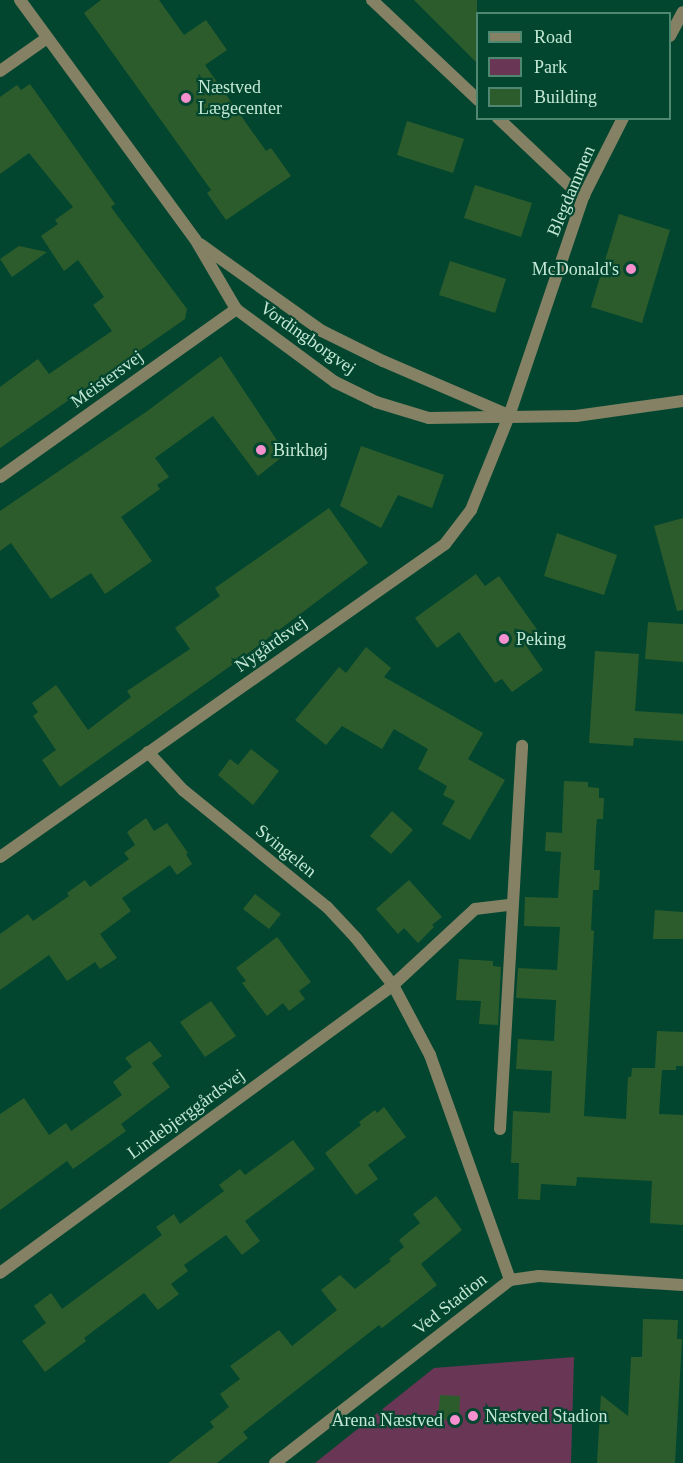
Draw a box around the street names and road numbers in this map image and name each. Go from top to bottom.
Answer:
street label: Blegdammen [542,143,600,239]
street label: Vordingborgvej [256,297,360,379]
street label: Meistersvej [67,346,147,412]
street label: Nygårdsvej [231,611,311,677]
street label: Svingelen [251,820,321,882]
street label: Lindebjerggårdsvej [123,1064,249,1164]
street label: Ved Stadion [409,1269,491,1339]

